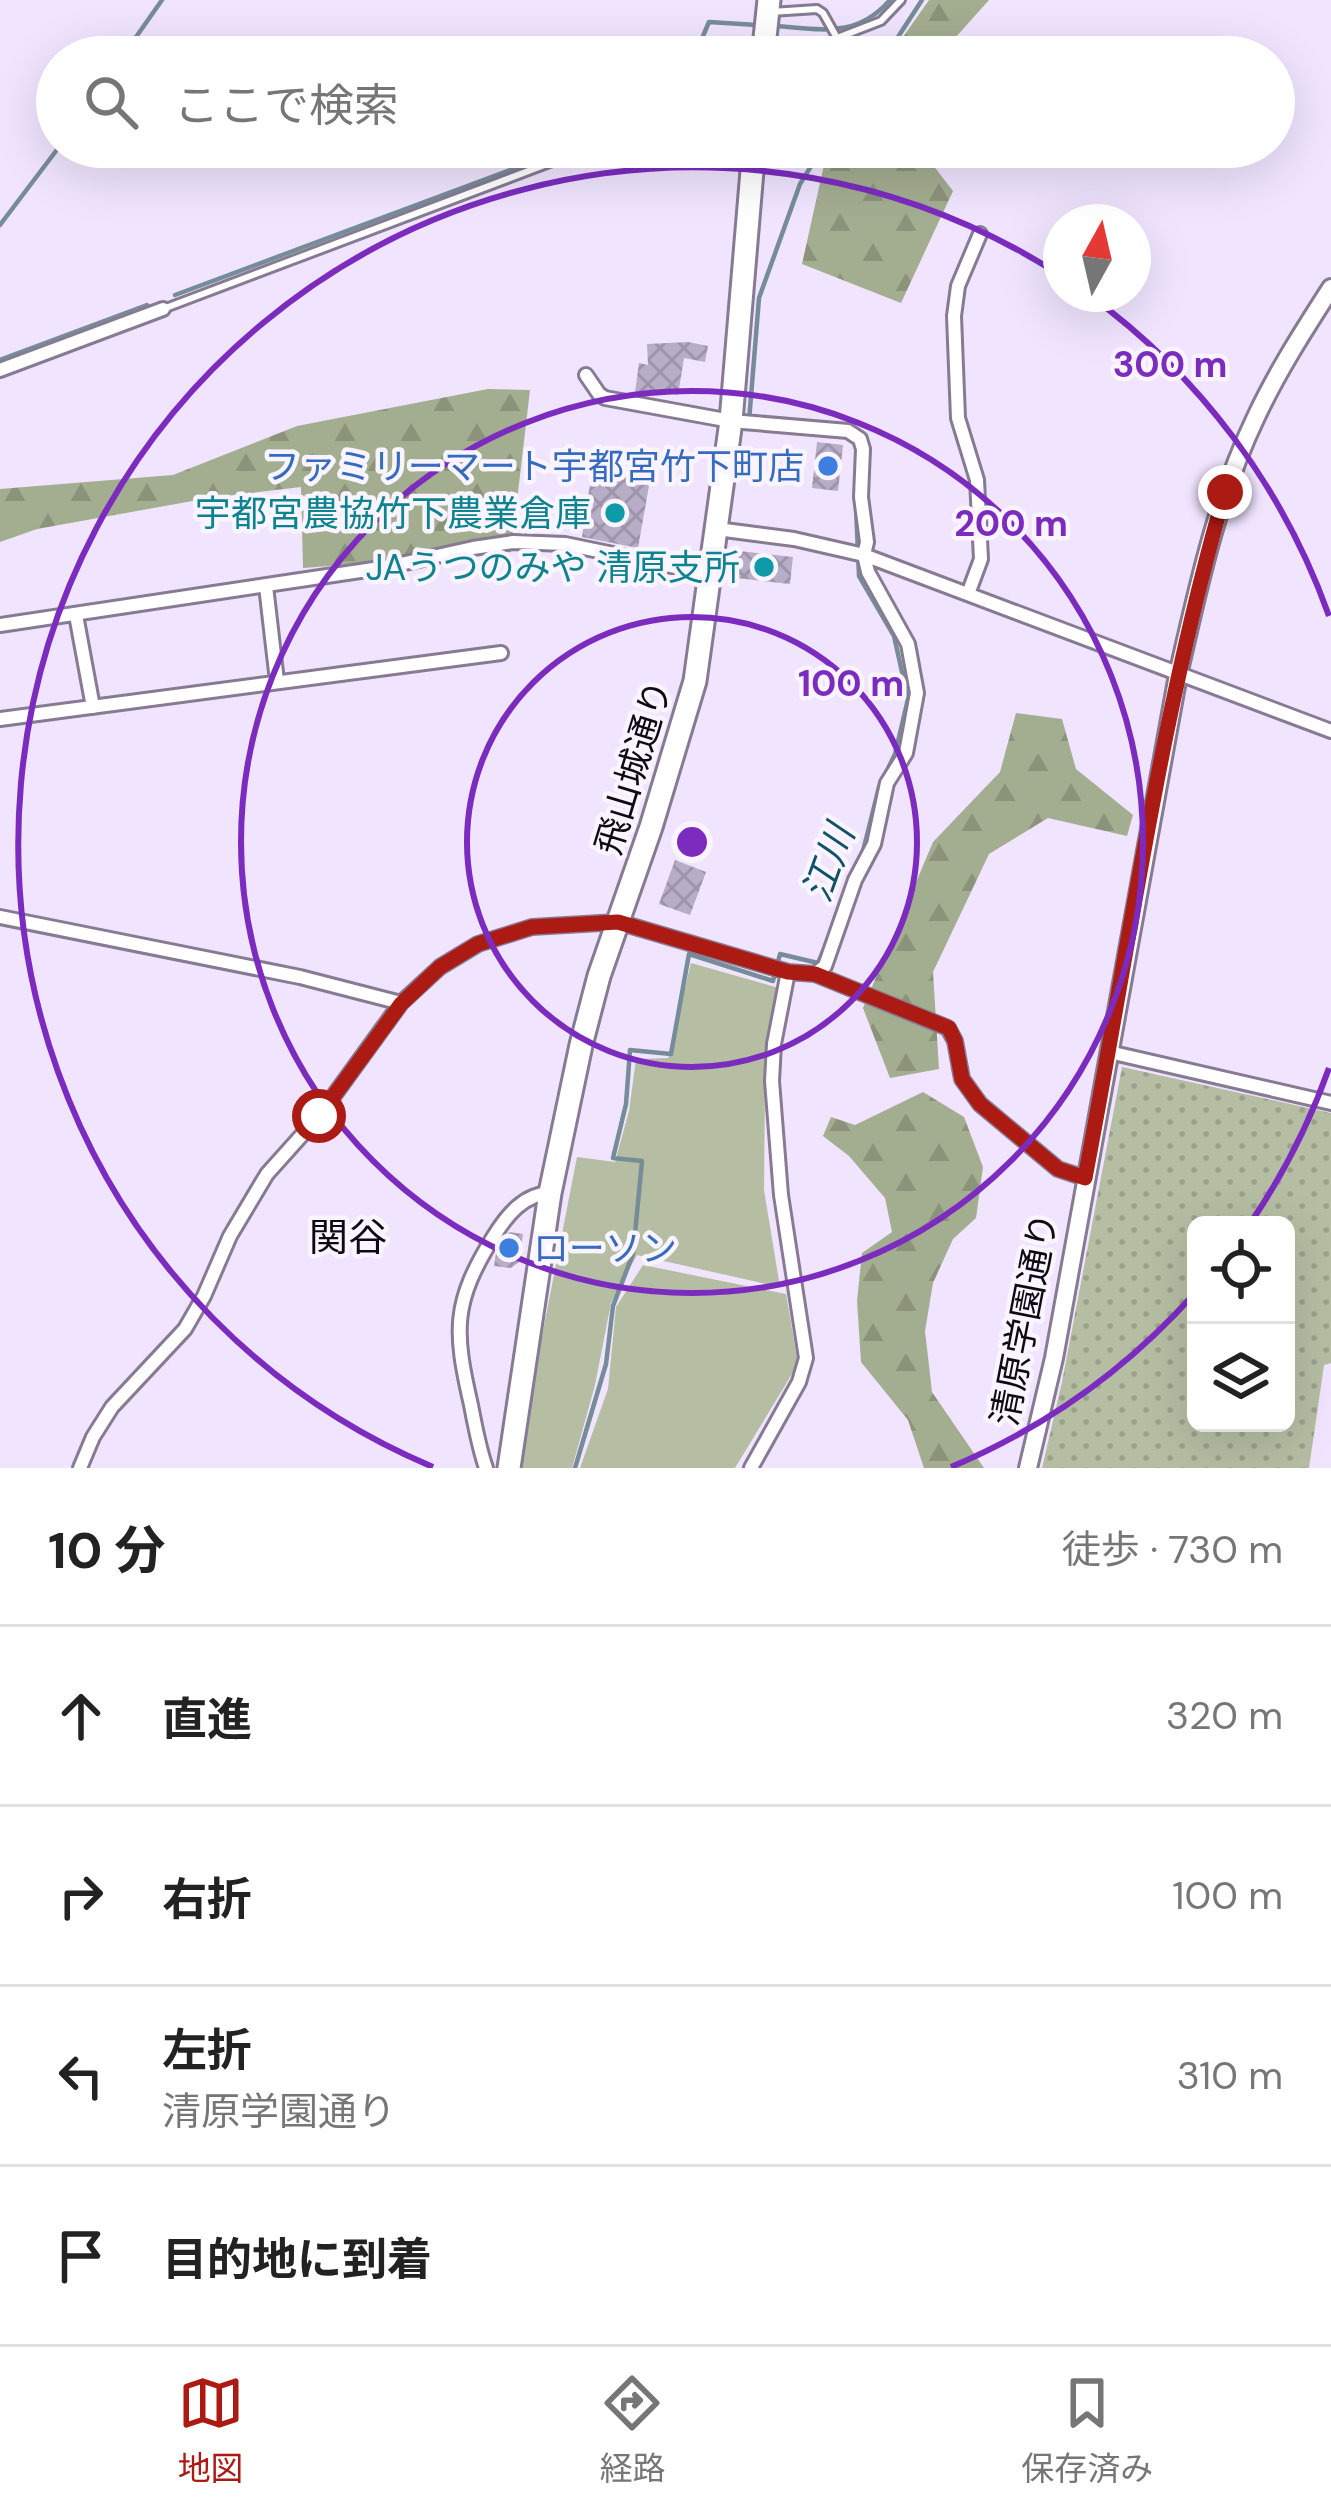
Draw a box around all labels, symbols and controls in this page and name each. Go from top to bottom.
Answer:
search box [36,36,1295,168]
icon: search [78,69,144,135]
text: ここで検索 [174,76,399,135]
north arrow [1043,204,1151,312]
text: 300 m [1113,341,1227,388]
place label: ファミリーマート宇都宮竹下町店 [264,443,804,490]
marker: ファミリーマート宇都宮竹下町店 [815,453,841,479]
route end [1198,465,1252,519]
place label: 宇都宮農協竹下農業倉庫 [195,490,591,537]
marker: 宇都宮農協竹下農業倉庫 [602,500,628,526]
text: 200 m [954,500,1068,547]
place label: JAうつのみや 清原支所 [366,544,740,591]
marker: JAうつのみや 清原支所 [751,554,777,580]
text: 100 m [798,660,904,707]
street label: 飛山城通り [585,674,682,860]
water label: 江川 [791,814,867,909]
centre of rings [671,821,713,863]
route start [292,1089,346,1143]
street label: 清原学園通り [981,1209,1068,1430]
district label: 関谷 [309,1212,387,1263]
map controls [1187,1216,1295,1432]
button: locate [1187,1216,1295,1324]
place label: ローソン [533,1225,677,1272]
marker: ローソン [496,1235,522,1261]
button: layers [1187,1324,1295,1432]
text: 10 分 [48,1517,165,1584]
text: 徒歩 · 730 m [1062,1524,1283,1575]
icon: ahead [48,1683,114,1749]
text: 直進 [162,1690,252,1749]
text: 320 m [1166,1690,1283,1741]
icon: right [48,1863,114,1929]
text: 右折 [162,1870,252,1929]
text: 100 m [1172,1870,1283,1921]
text: 左折 [162,2021,252,2080]
icon: left [48,2043,114,2109]
text: 310 m [1177,2050,1283,2101]
text: 清原学園通り [162,2086,396,2137]
icon: arrive [48,2223,114,2289]
text: 目的地に到着 [162,2230,432,2289]
tab: 地図 [178,2370,244,2490]
tab: 経路 [599,2370,665,2490]
tab: 保存済み [1021,2370,1153,2490]

